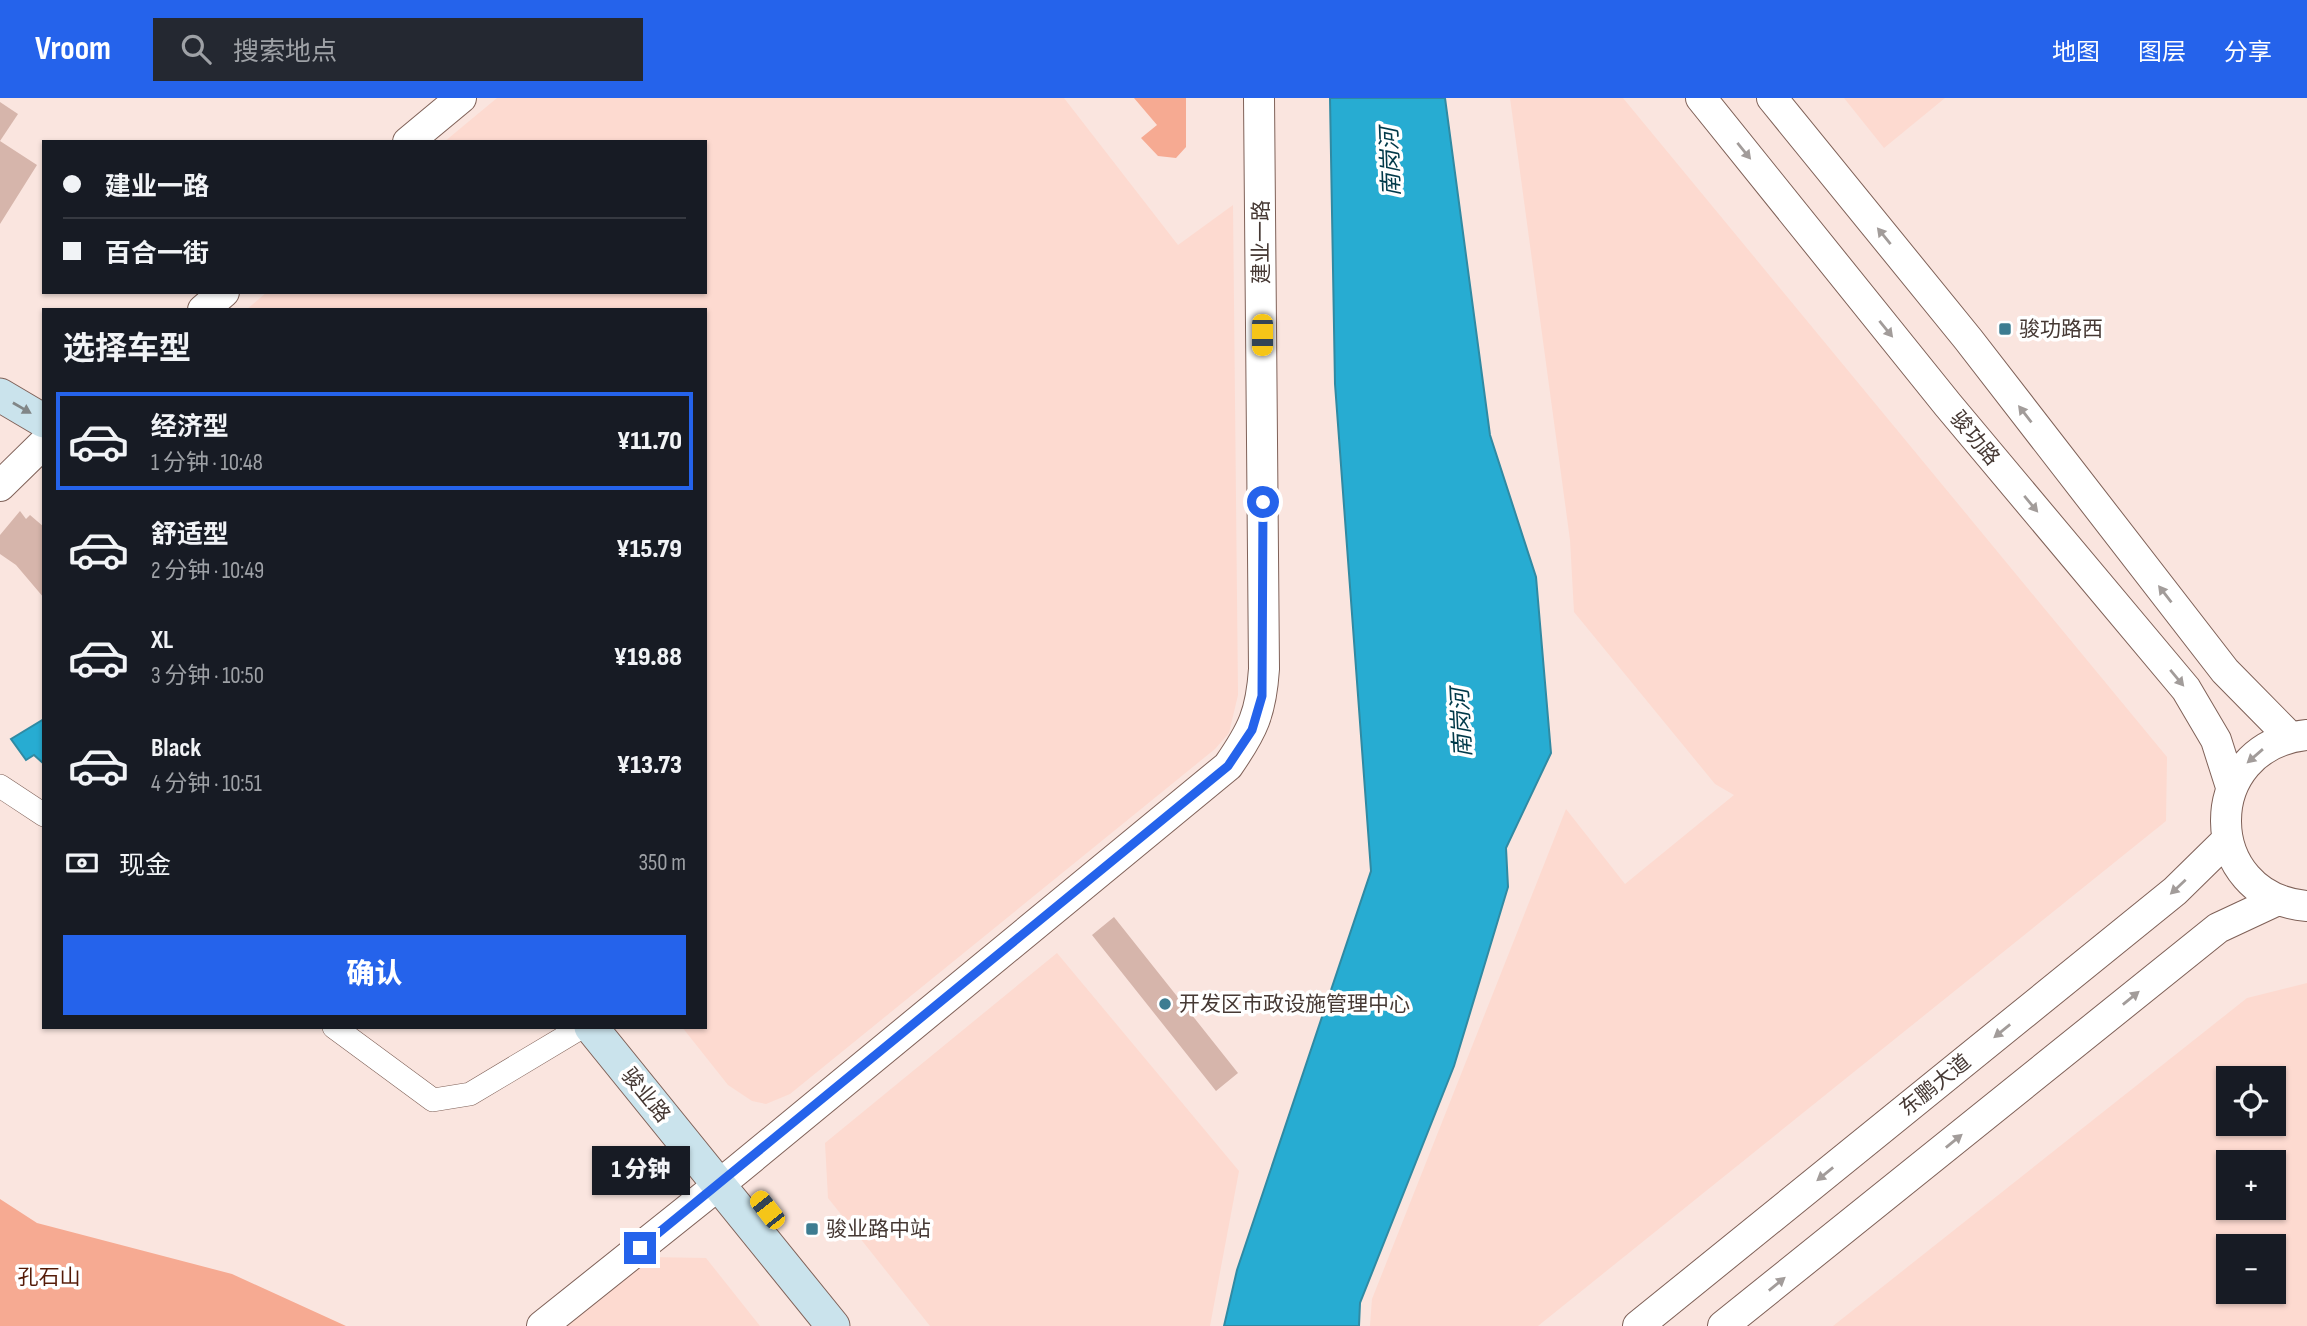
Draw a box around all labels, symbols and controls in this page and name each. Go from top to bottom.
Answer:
search box [153,18,643,81]
text: Vroom [35,29,111,69]
icon: search [177,30,215,68]
text: 搜索地点 [233,37,337,68]
text: 地图 [2052,38,2100,67]
text: 图层 [2138,38,2186,67]
text: 分享 [2224,38,2272,67]
water label: 南岗河 [1376,123,1406,197]
one-way arrow [1736,142,1751,160]
text: 建业一路 [105,172,209,203]
street label: 建业一路 [1249,200,1274,284]
one-way arrow [1876,227,1891,245]
text: 百合一街 [105,239,209,270]
car [1252,314,1273,356]
place label: 骏功路西 [2019,317,2103,342]
one-way arrow [1878,320,1893,337]
marker: 骏功路西 [1997,321,2013,337]
text: 选择车型 [63,330,191,369]
one-way arrow [12,402,31,414]
one-way arrow [2018,405,2033,423]
street label: 骏功路 [1945,406,2004,470]
icon: car [67,410,130,473]
text: 经济型 [151,412,229,443]
text: ¥11.70 [617,426,682,457]
text: 1 分钟 · 10:48 [151,449,263,477]
route start [1247,486,1279,518]
one-way arrow [2023,495,2039,513]
icon: car [67,518,130,581]
text: 舒适型 [151,520,229,551]
text: ¥15.79 [616,534,682,565]
text: 2 分钟 · 10:49 [151,557,264,585]
one-way arrow [2157,585,2172,603]
text: XL [151,625,173,656]
icon: car [67,626,130,689]
text: ¥19.88 [614,642,682,673]
text: 3 分钟 · 10:50 [151,662,264,690]
one-way arrow [2169,670,2184,687]
water label: 南岗河 [1446,684,1478,758]
text: Black [151,733,201,764]
icon: car [67,734,130,797]
one-way arrow [2246,748,2264,764]
text: ¥13.73 [617,750,682,781]
text: 4 分钟 · 10:51 [151,770,262,798]
icon: cash [63,844,101,882]
text: 350 m [638,849,686,877]
text: 现金 [119,851,171,882]
one-way arrow [2170,879,2187,895]
button: 确认 [63,935,686,1015]
one-way arrow [2122,991,2140,1006]
place label: 开发区市政设施管理中心 [1179,992,1410,1017]
marker: 开发区市政设施管理中心 [1157,996,1173,1012]
one-way arrow [1993,1023,2010,1038]
street label: 东鹏大道 [1895,1049,1976,1122]
street label: 骏业路 [616,1063,675,1128]
map controls [2216,1066,2286,1304]
button: locate [2216,1066,2286,1136]
one-way arrow [1945,1134,1963,1149]
callout: 1 分钟 [591,1146,689,1196]
button: + [2216,1150,2286,1220]
text: 1 分钟 [612,1156,670,1184]
one-way arrow [1816,1166,1833,1181]
car [746,1187,789,1233]
place label: 骏业路中站 [826,1217,931,1242]
marker: 骏业路中站 [804,1221,820,1237]
route end [624,1232,656,1264]
button: − [2216,1234,2286,1304]
park label: 孔石山 [18,1265,81,1290]
one-way arrow [1767,1276,1785,1291]

